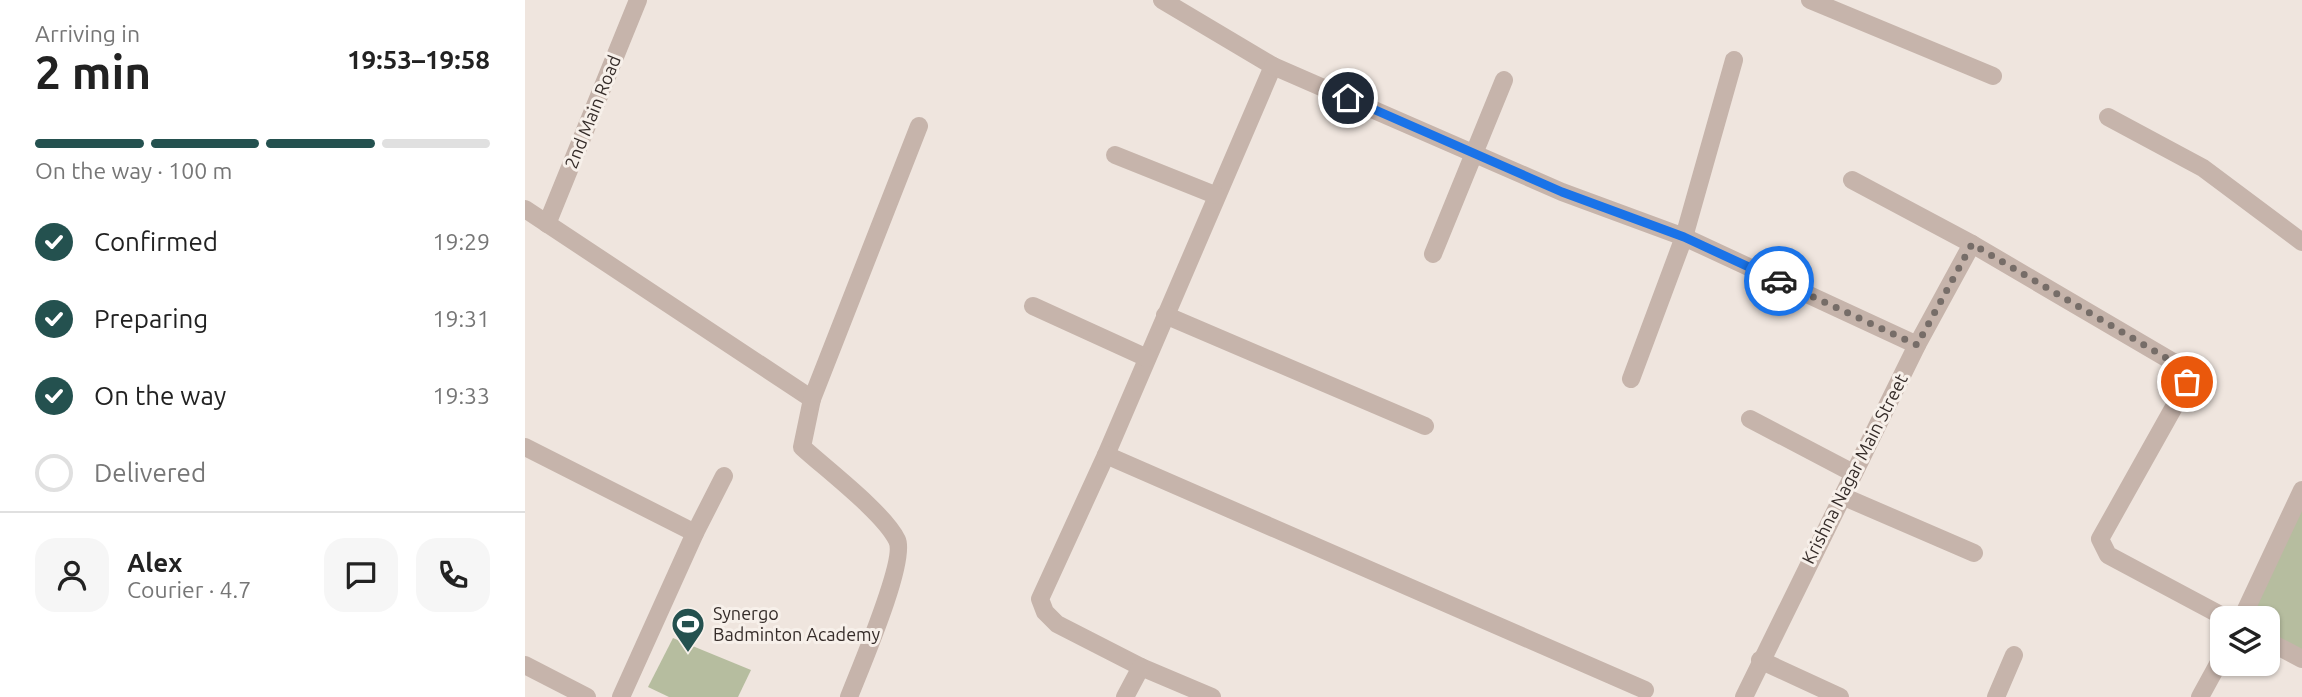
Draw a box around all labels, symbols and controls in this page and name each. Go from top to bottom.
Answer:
text: Arriving in [35,21,140,46]
text: 19:53–19:58 [347,45,490,74]
text: 2 min [35,46,151,98]
street label: 2nd Main Road [560,52,624,171]
pin [1318,68,1378,128]
icon: home [1329,79,1367,117]
text: On the way · 100 m [35,158,232,183]
icon: check [35,223,73,261]
text: Confirmed [94,227,218,256]
text: 19:29 [432,229,490,254]
courier [1744,246,1814,316]
icon: car [1760,262,1798,300]
icon: check [35,300,73,338]
text: Preparing [94,304,208,333]
text: 19:31 [432,306,490,331]
pin [2157,352,2217,412]
icon: bag [2168,363,2206,401]
street label: Krishna Nagar Main Street [1797,370,1911,567]
icon: check [35,377,73,415]
text: On the way [94,381,226,410]
text: 19:33 [432,383,490,408]
text: Delivered [94,458,206,487]
button: person [35,538,109,612]
button: chat [324,538,398,612]
button: phone [416,538,490,612]
text: Alex [127,548,182,577]
text: Courier · 4.7 [127,577,251,602]
place label: Synergo Badminton Academy [713,603,881,644]
sports icon: Synergo Badminton Academy [669,605,707,654]
map controls [2210,606,2280,676]
button: layers [2210,606,2280,676]

